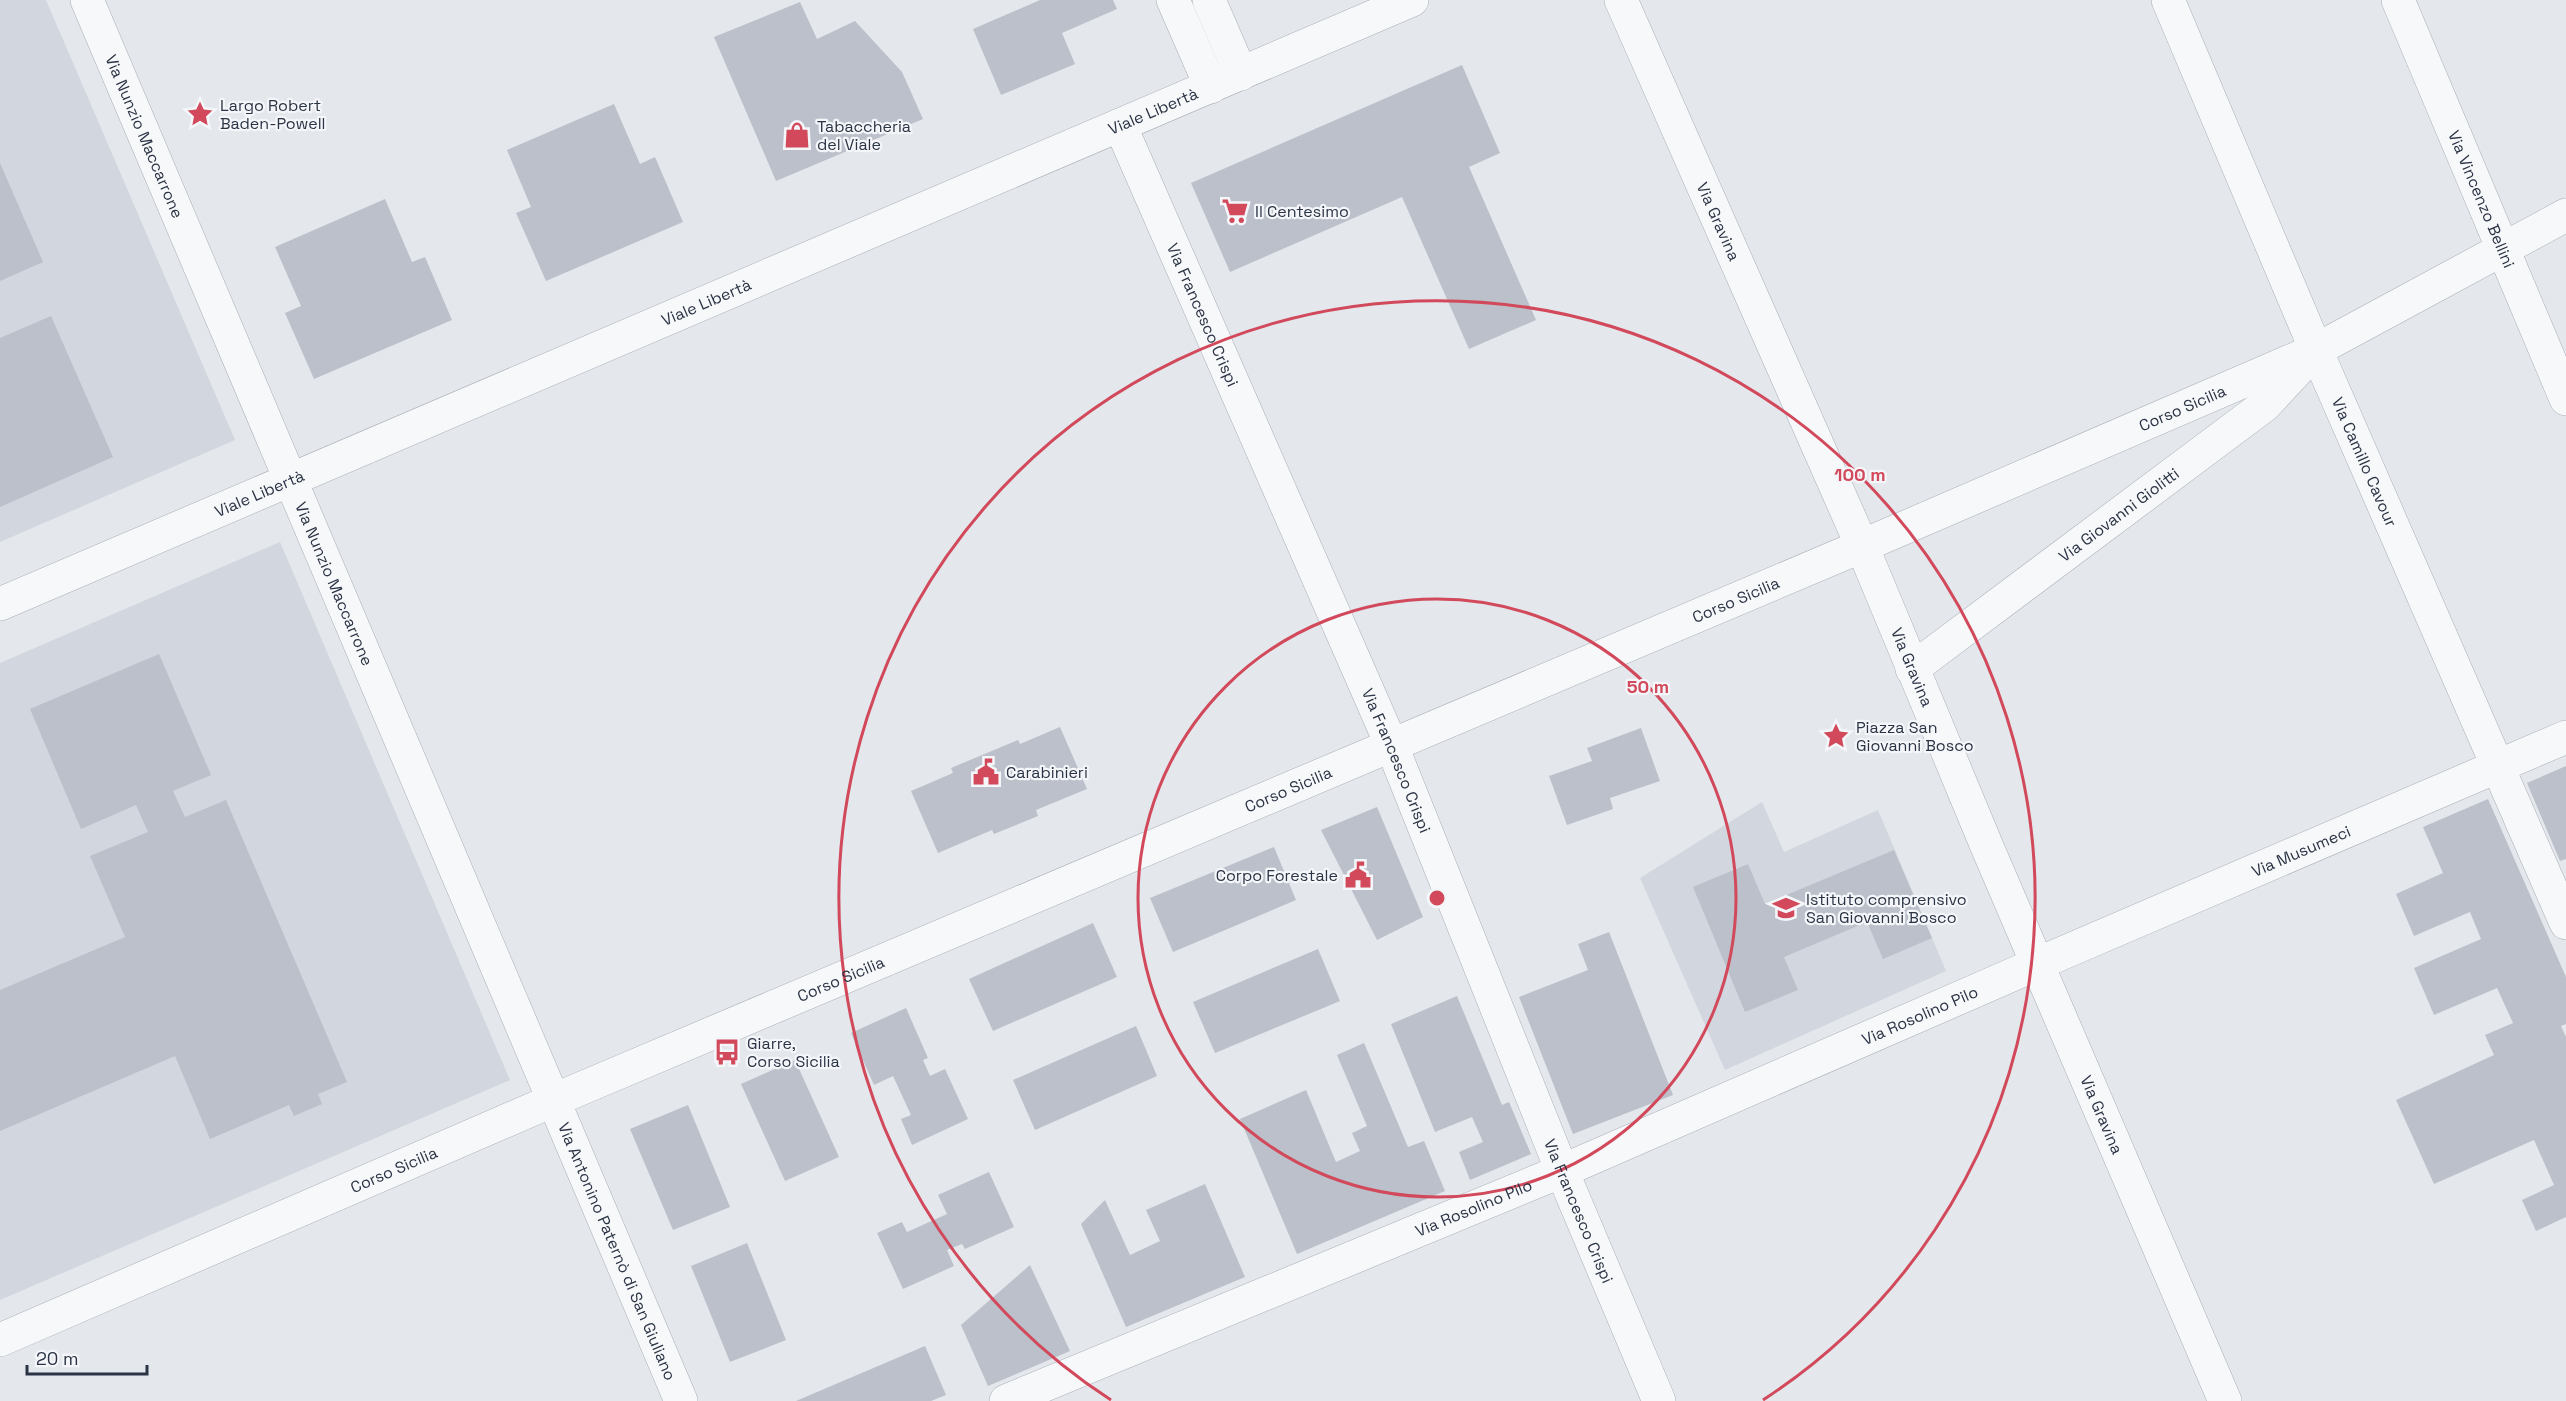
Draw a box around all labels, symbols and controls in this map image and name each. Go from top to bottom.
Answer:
street label: Via Nunzio Maccarrone [101,51,189,221]
street label: Viale Libertà [1105,82,1201,139]
place label: Largo Robert Baden-Powell [220,95,325,134]
place icon: Largo Robert Baden-Powell [185,99,215,129]
place label: Tabaccheria del Viale [817,116,911,155]
shop icon: Tabaccheria del Viale [782,120,812,150]
street label: Via Vincenzo Bellini [2444,127,2520,271]
street label: Via Gravina [1692,179,1745,264]
supermarket icon: Il Centesimo [1220,196,1250,226]
place label: Il Centesimo [1255,201,1349,222]
street label: Via Francesco Crispi [1162,240,1244,390]
street label: Viale Libertà [658,273,754,330]
street label: Corso Sicilia [2135,380,2229,436]
street label: Via Camillo Cavour [2327,394,2402,530]
text: 100 m [1834,463,1886,486]
street label: Via Giovanni Giolitti [2054,463,2183,566]
street label: Viale Libertà [211,465,307,522]
street label: Via Nunzio Maccarrone [290,499,378,669]
street label: Corso Sicilia [1689,572,1782,627]
street label: Via Gravina [1887,624,1938,710]
text: 50 m [1627,675,1669,698]
street label: Via Francesco Crispi [1357,685,1436,836]
place label: Piazza San Giovanni Bosco [1856,717,1974,756]
place icon: Piazza San Giovanni Bosco [1821,721,1851,751]
public building icon: Carabinieri [971,757,1001,787]
street label: Corso Sicilia [1241,761,1335,817]
place label: Carabinieri [1006,762,1088,783]
street label: Via Musumeci [2248,820,2354,881]
public building icon: Corpo Forestale [1343,860,1373,890]
place label: Corpo Forestale [1216,865,1338,886]
centre of rings [1427,888,1447,908]
place label: Istituto comprensivo San Giovanni Bosco [1806,889,1967,928]
school or university icon: Istituto comprensivo San Giovanni Bosco [1771,893,1801,923]
street label: Corso Sicilia [794,951,887,1006]
street label: Via Rosolino Pilo [1859,981,1981,1050]
place label: Giarre, Corso Sicilia [747,1033,840,1072]
bus stop icon: Giarre, Corso Sicilia [712,1037,742,1067]
street label: Via Gravina [2076,1072,2128,1157]
street label: Via Antonino Paternò di San Giuliano [554,1119,681,1383]
street label: Via Francesco Crispi [1540,1136,1619,1286]
street label: Corso Sicilia [347,1141,440,1198]
street label: Via Rosolino Pilo [1412,1174,1535,1241]
scale bar [27,1338,147,1376]
text: 20 m [36,1347,79,1370]

